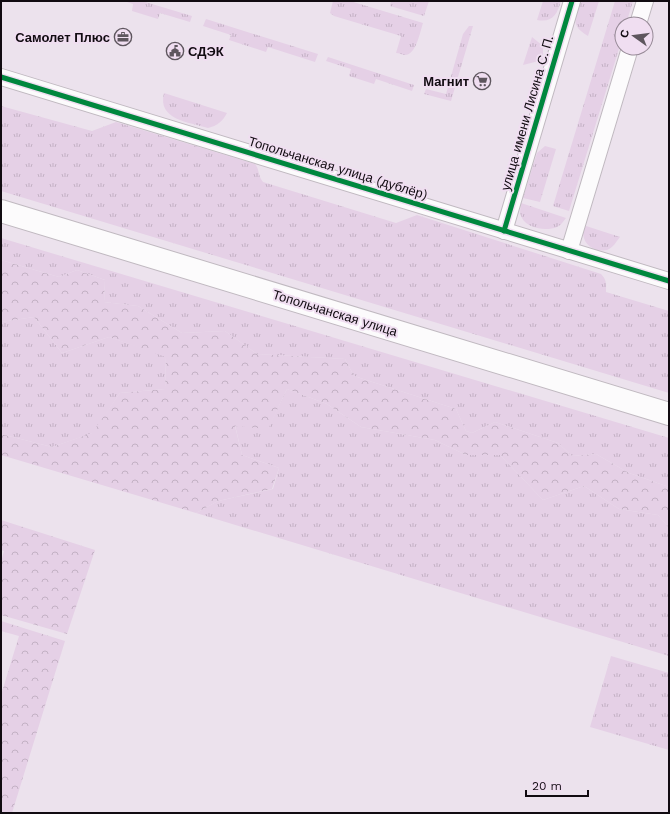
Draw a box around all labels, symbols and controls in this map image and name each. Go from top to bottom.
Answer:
north arrow [614,16,654,56]
office icon: Самолет Плюс [113,27,133,47]
text: С [618,28,632,39]
place label: Самолет Плюс [15,30,110,45]
street label: улица имени Лисина С. П. [498,34,556,192]
public building icon: СДЭК [165,41,185,61]
place label: СДЭК [188,44,224,59]
supermarket icon: Магнит [472,71,492,91]
place label: Магнит [423,74,469,89]
street label: Топольчанская улица (дублёр) [247,134,429,202]
street label: Топольчанская улица [271,287,400,339]
scale bar [526,772,588,798]
text: 20 m [532,779,562,793]

